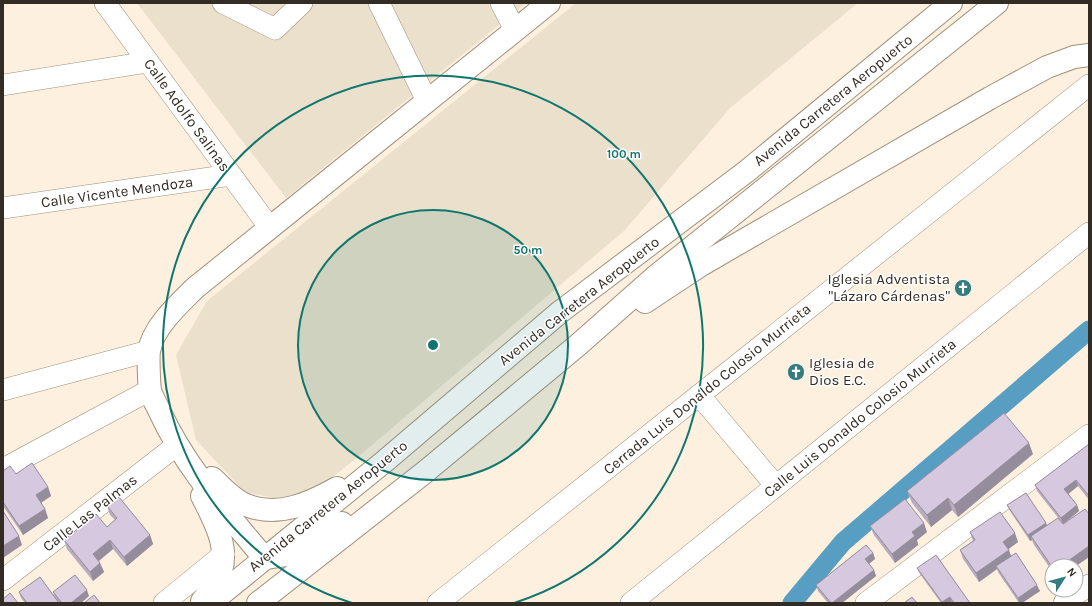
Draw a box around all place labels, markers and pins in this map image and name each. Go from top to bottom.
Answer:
place label: Iglesia Adventista "Lázaro Cárdenas" [828,270,950,305]
church icon: Iglesia Adventista "Lázaro Cárdenas" [953,278,973,298]
centre of rings [426,338,440,352]
place label: Iglesia de Dios E.C. [809,354,874,389]
church icon: Iglesia de Dios E.C. [786,362,806,382]

